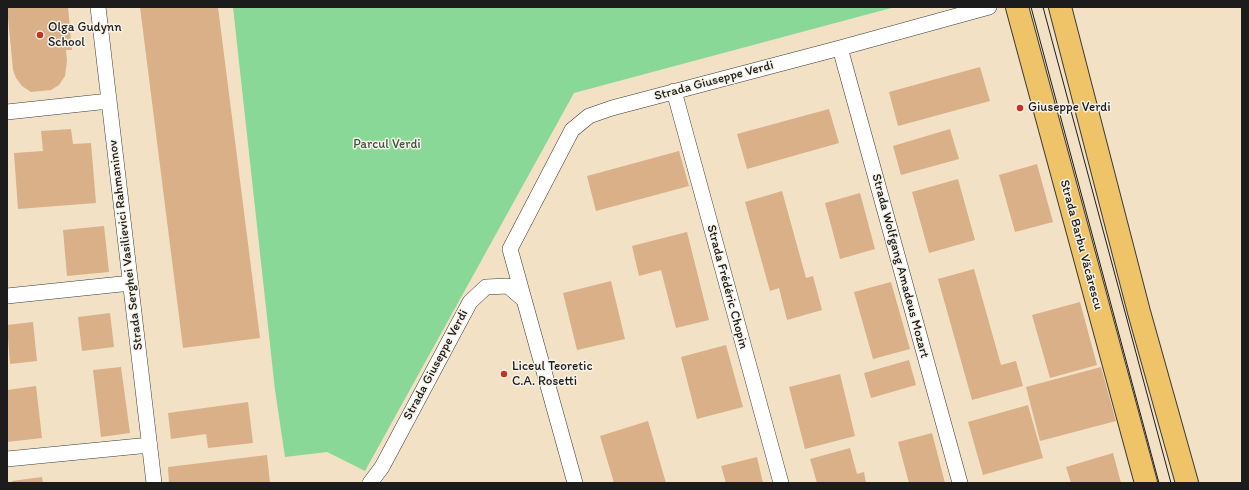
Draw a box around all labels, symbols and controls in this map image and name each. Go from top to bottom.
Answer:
place label: Olga Gudynn School [48,20,122,51]
marker: Olga Gudynn School [35,30,45,40]
street label: Strada Giuseppe Verdi [653,58,775,104]
place label: Giuseppe Verdi [1028,100,1111,116]
marker: Giuseppe Verdi [1015,103,1025,113]
park label: Parcul Verdi [353,137,421,153]
street label: Strada Serghei Vasilievici Rahmaninov [105,139,147,351]
street label: Strada Wolfgang Amadeus Mozart [868,172,932,360]
street label: Strada Barbu Văcărescu [1056,178,1106,312]
street label: Strada Frédéric Chopin [703,223,751,351]
street label: Strada Giuseppe Verdi [400,307,472,423]
place label: Liceul Teoretic C.A. Rosetti [512,359,593,390]
marker: Liceul Teoretic C.A. Rosetti [499,369,509,379]

